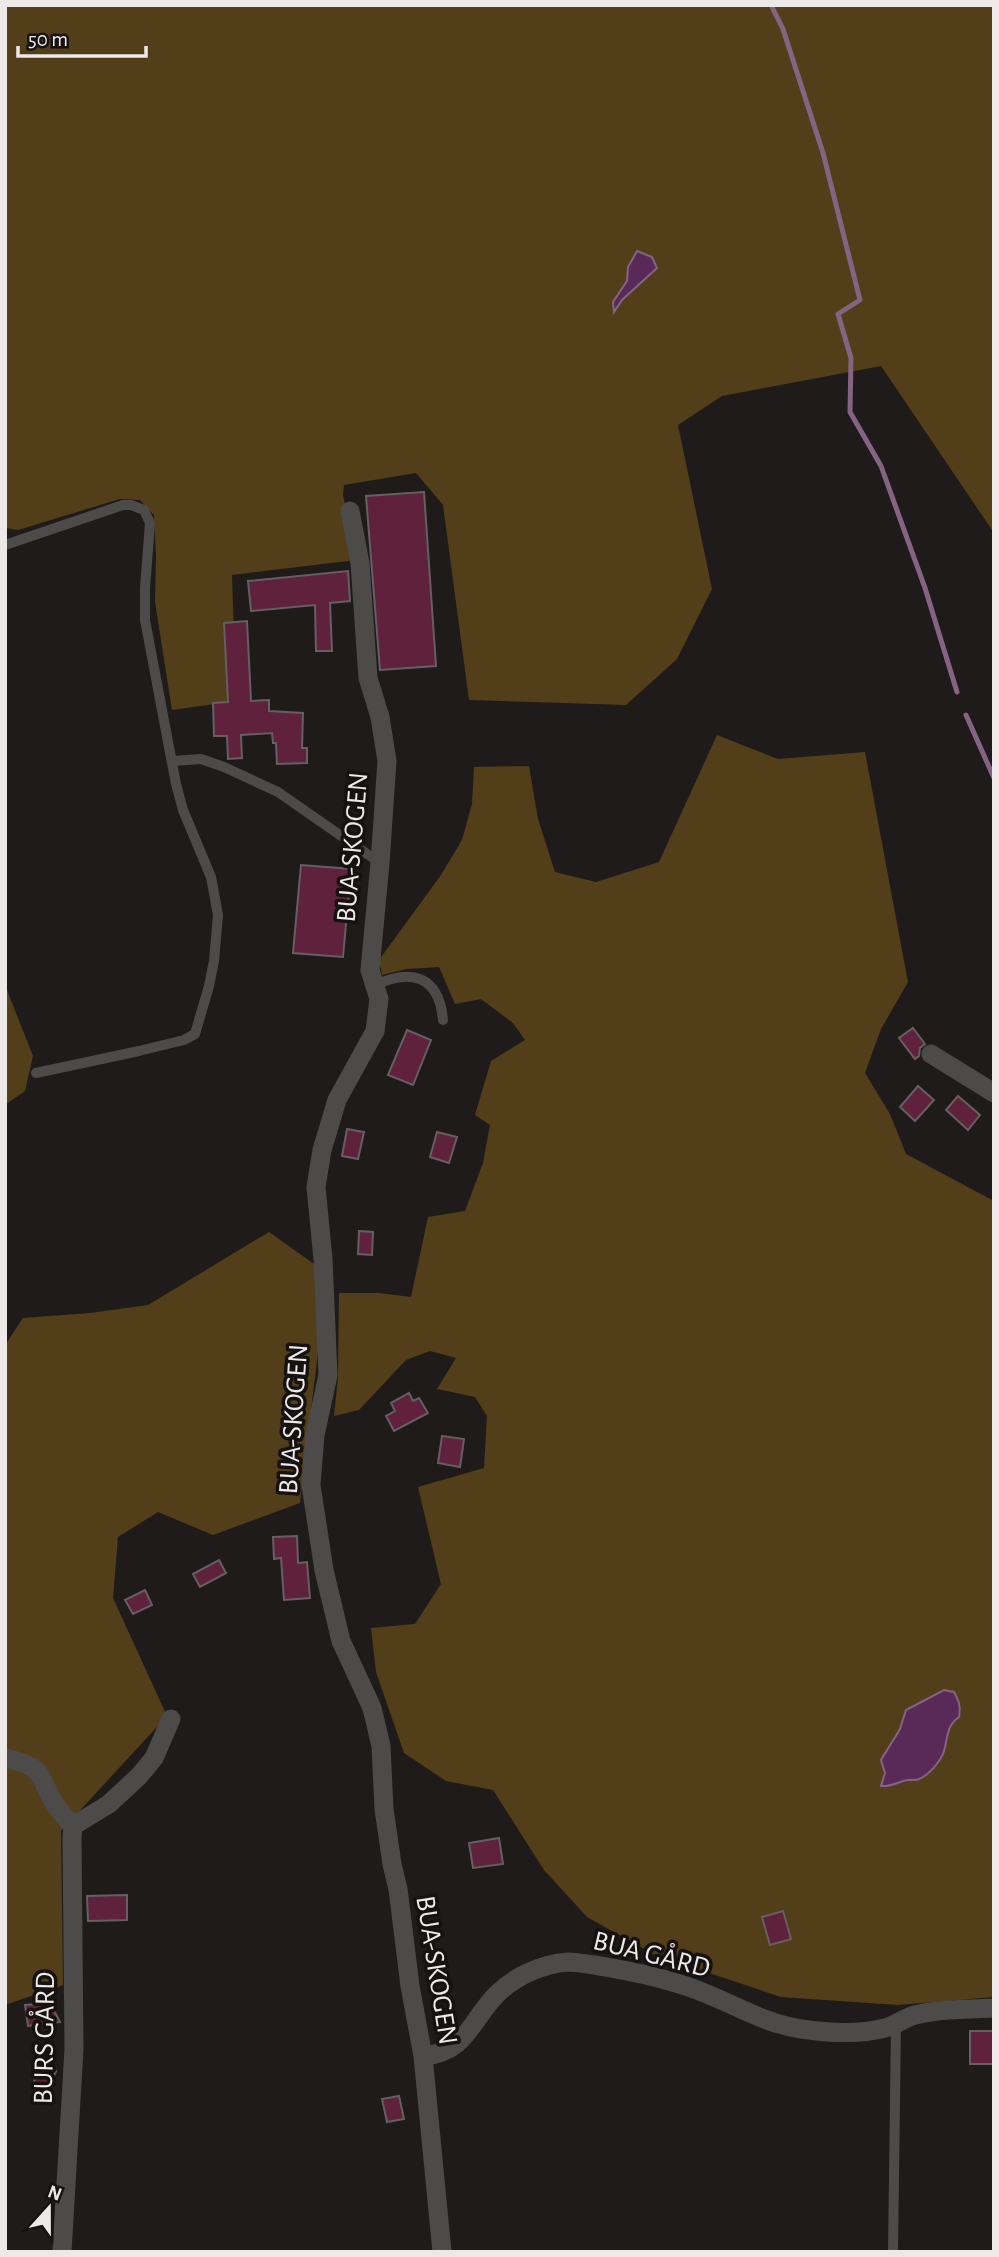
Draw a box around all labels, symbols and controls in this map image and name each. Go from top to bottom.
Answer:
scale bar [18,14,145,58]
text: 50 m [28,29,68,50]
street label: BUA-SKOGEN [332,771,374,923]
street label: BUA-SKOGEN [275,1343,313,1495]
street label: BUA-SKOGEN [410,1894,462,2047]
street label: BUA GÅRD [590,1924,714,1983]
street label: BURS GÅRD [27,1971,60,2105]
north arrow [14,2173,84,2243]
text: N [45,2182,64,2205]

